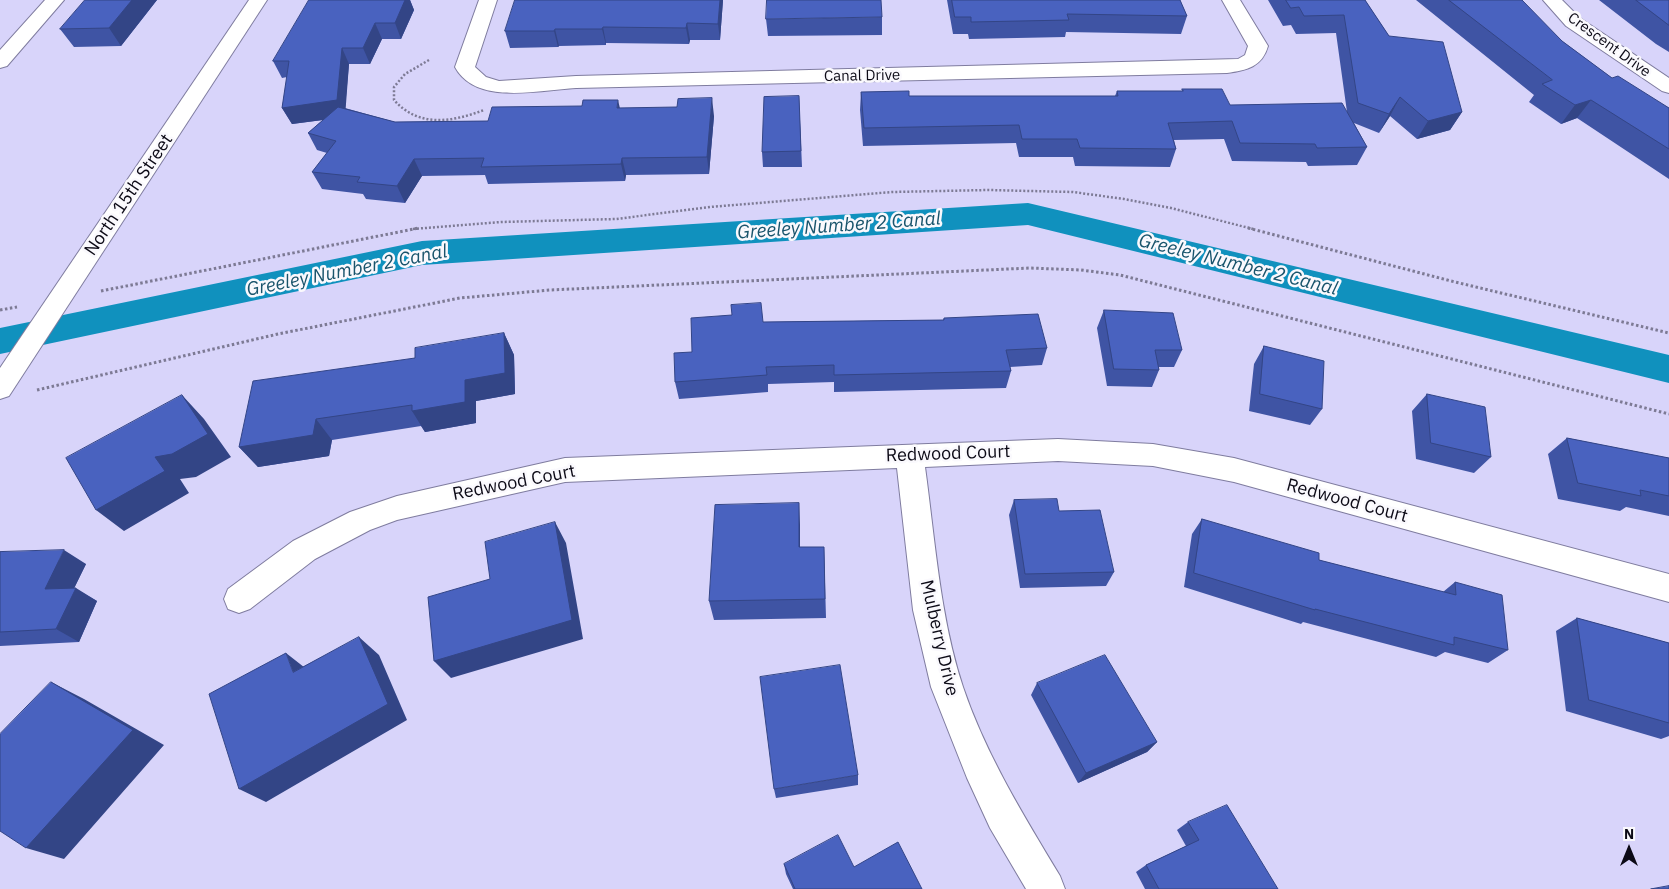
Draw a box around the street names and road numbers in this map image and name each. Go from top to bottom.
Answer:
street label: Crescent Drive [1564,9,1654,81]
street label: Canal Drive [824,66,900,86]
street label: North 15th Street [80,130,178,260]
street label: Redwood Court [885,441,1011,467]
street label: Redwood Court [451,461,577,505]
street label: Redwood Court [1284,474,1410,528]
street label: Mulberry Drive [915,578,963,698]

